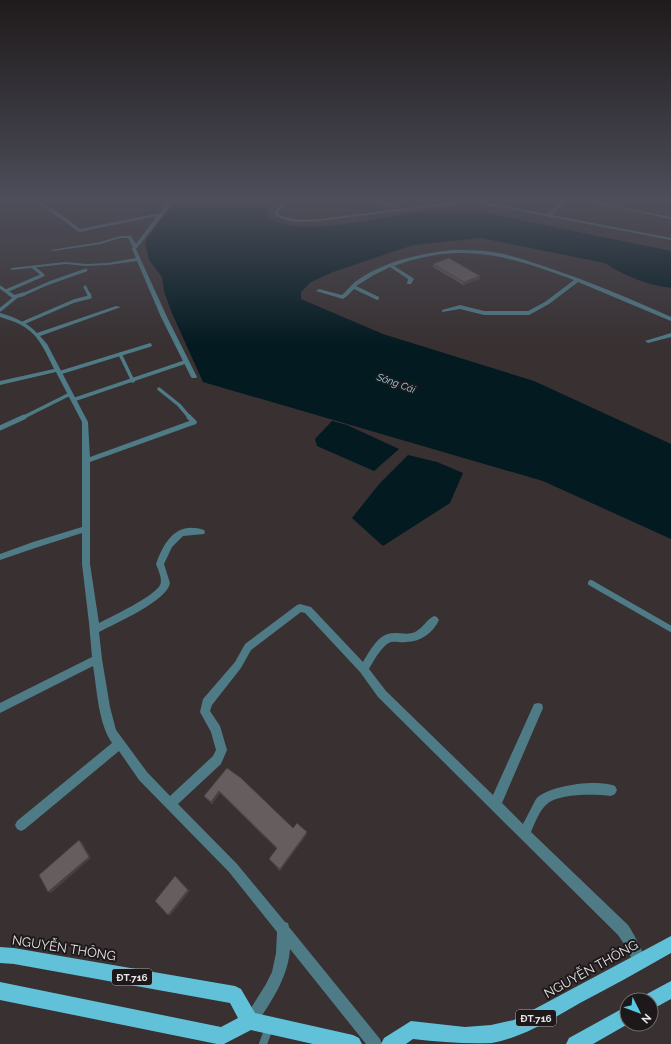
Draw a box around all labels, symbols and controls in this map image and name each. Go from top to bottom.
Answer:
water label: Sông Cái [374,371,418,395]
street label: NGUYỄN THÔNG [11,931,117,964]
street label: NGUYỄN THÔNG [541,936,641,1001]
road number: ĐT.716 [112,969,152,985]
north arrow [619,992,659,1032]
road number: ĐT.716 [516,1010,556,1026]
text: N [638,1011,654,1026]

